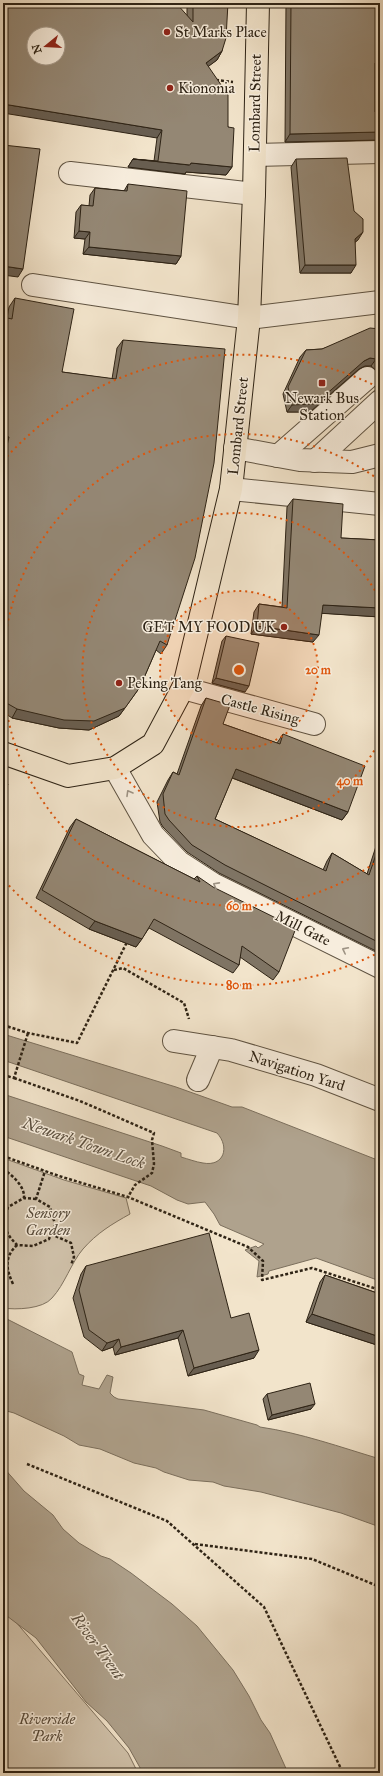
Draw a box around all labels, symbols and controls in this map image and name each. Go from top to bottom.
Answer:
place label: St Marks Place [175,23,267,41]
north arrow [26,26,66,66]
marker: St Marks Place [162,27,172,37]
text: N [29,42,45,55]
street label: Lombard Street [245,53,265,152]
place label: Kiononia [178,79,235,97]
marker: Kiononia [165,83,175,93]
street label: Lombard Street [224,375,252,476]
marker: Newark Bus Station [317,378,327,388]
place label: Newark Bus Station [285,389,359,424]
place label: GET MY FOOD UK [143,618,276,636]
marker: GET MY FOOD UK [279,622,289,632]
centre of rings [232,663,246,677]
text: 20 m [305,663,332,677]
place label: Peking Tang [127,674,203,692]
marker: Peking Tang [114,678,124,688]
street label: Castle Rising [219,690,302,728]
text: 40 m [337,774,364,789]
one-way arrow [127,790,134,797]
one-way arrow [213,883,221,890]
text: 60 m [226,899,253,913]
street label: Mill Gate [272,906,334,950]
one-way arrow [342,947,349,955]
text: 80 m [226,978,253,992]
street label: Navigation Yard [247,1047,348,1095]
water label: Newark Town Lock [19,1113,148,1173]
park label: Sensory Garden [25,1204,71,1239]
water label: River Trent [67,1608,129,1684]
park label: Riverside Park [18,1710,76,1745]

